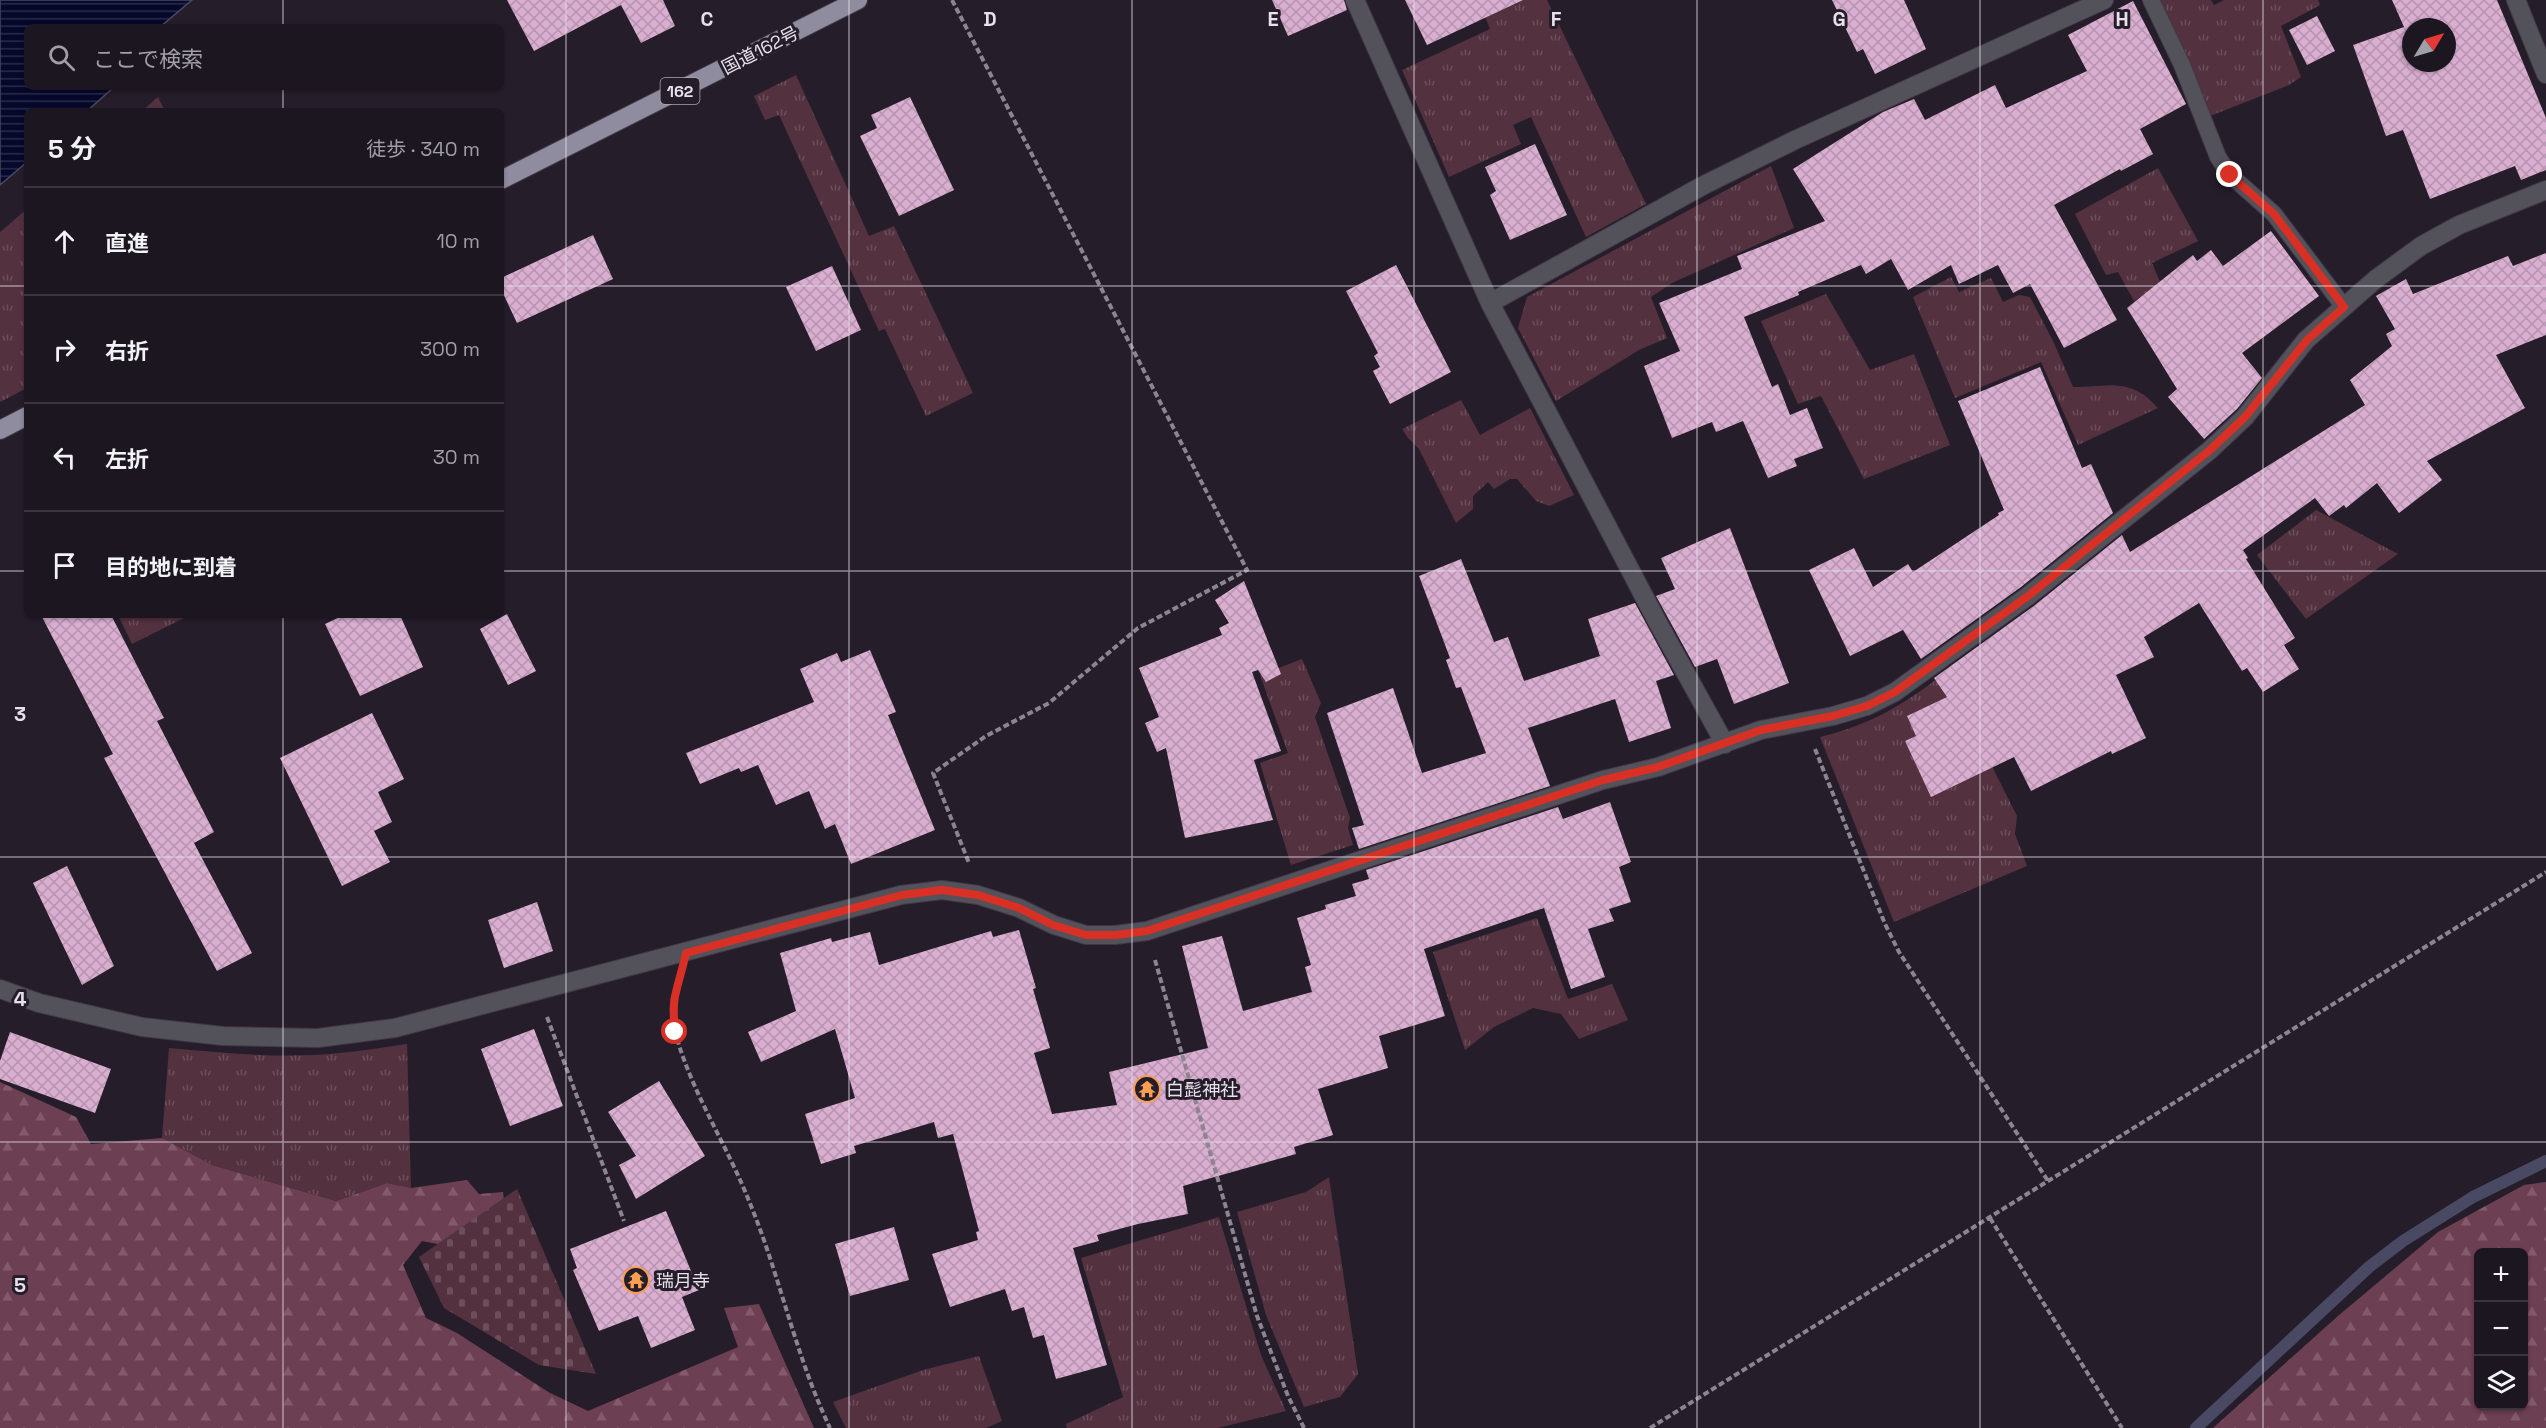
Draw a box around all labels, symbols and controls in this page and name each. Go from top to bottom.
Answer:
text: C [701,6,714,32]
text: D [983,6,997,32]
text: E [1267,6,1279,32]
text: F [1551,6,1562,32]
text: G [1832,6,1846,32]
text: H [2115,6,2129,32]
north arrow [2402,18,2456,72]
street label: 国道162号 [718,21,802,79]
search box [24,24,504,90]
icon: search [45,41,78,74]
text: ここで検索 [93,45,203,73]
road number: 162 [660,78,700,104]
text: 5 分 [48,132,96,166]
text: 徒歩 · 340 m [366,136,480,162]
route end [2216,161,2242,187]
icon: ahead [48,225,81,258]
text: 10 m [436,228,480,254]
text: 直進 [105,229,149,257]
icon: right [48,333,81,366]
text: 300 m [420,336,480,362]
text: 右折 [105,337,149,365]
icon: left [48,441,81,474]
text: 30 m [433,444,480,470]
text: 左折 [105,445,149,473]
icon: arrive [48,549,81,582]
text: 目的地に到着 [105,553,237,581]
text: 3 [14,701,26,727]
text: 4 [14,986,27,1012]
route start [661,1018,687,1044]
temple icon: 白髭神社 [1132,1074,1162,1104]
place label: 白髭神社 [1166,1078,1238,1101]
map controls [2474,1248,2528,1410]
button: + [2474,1248,2528,1302]
temple icon: 瑞月寺 [621,1265,651,1295]
place label: 瑞月寺 [656,1269,710,1292]
text: 5 [14,1272,26,1298]
button: − [2474,1302,2528,1356]
button: layers [2474,1356,2528,1410]

